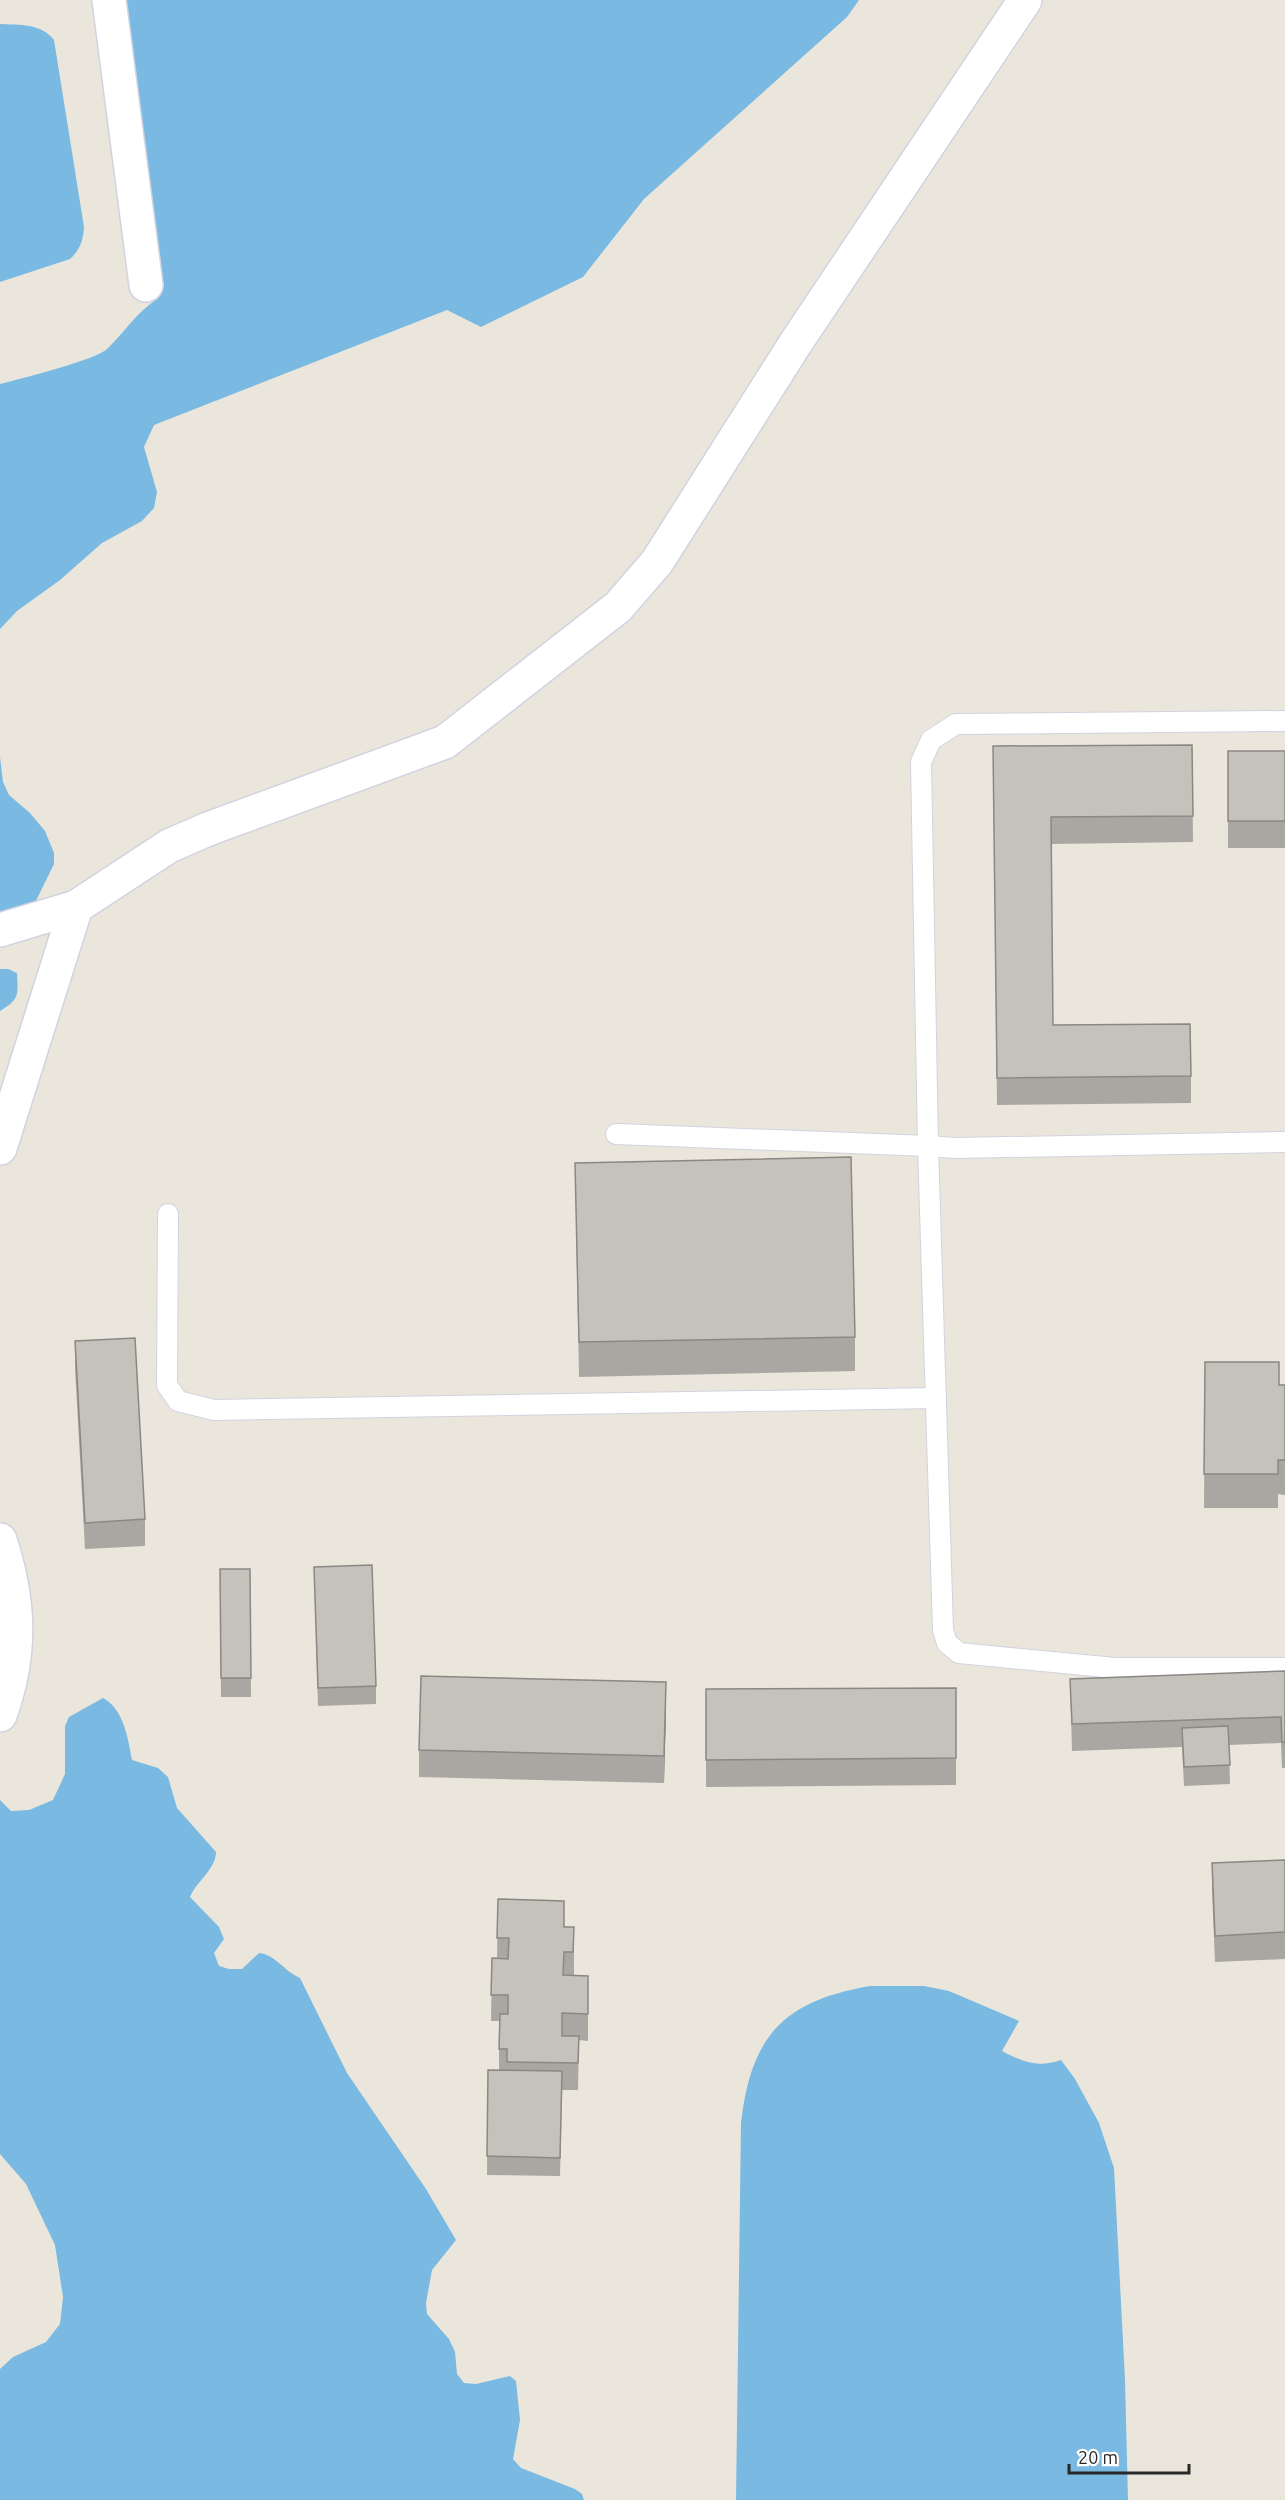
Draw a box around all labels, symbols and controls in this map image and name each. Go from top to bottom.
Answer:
scale bar [1069,2437,1189,2475]
text: 20 m [1078,2447,1118,2467]

